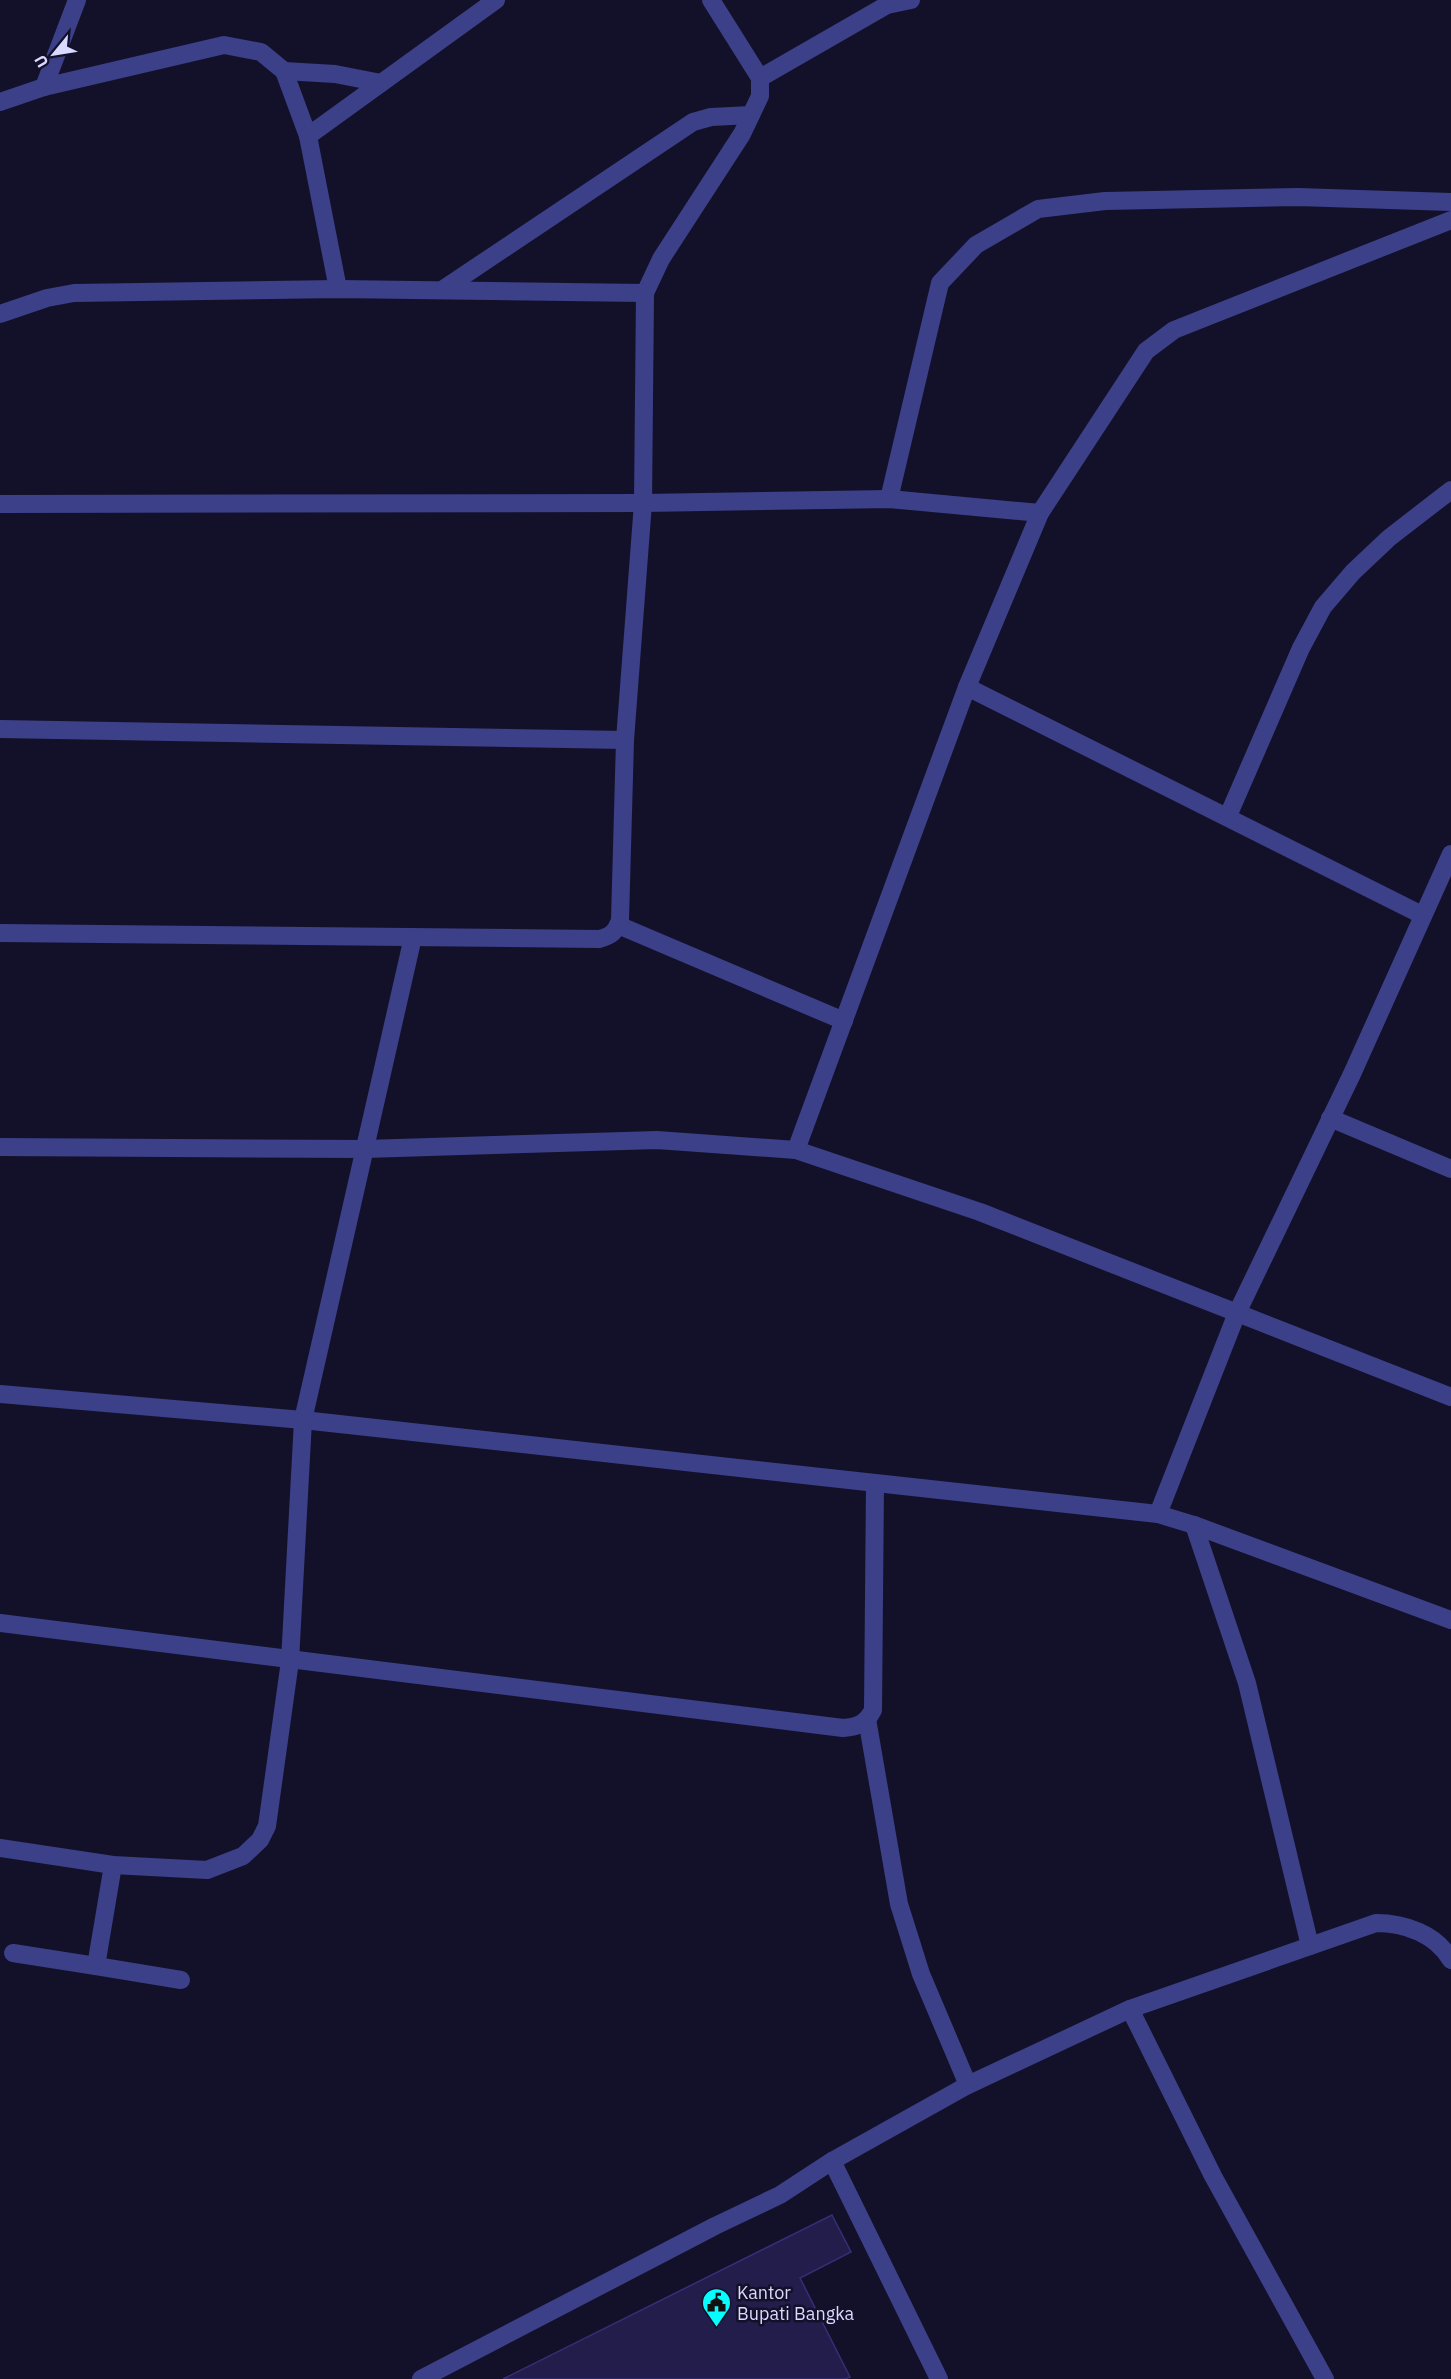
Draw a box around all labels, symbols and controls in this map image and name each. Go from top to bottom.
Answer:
north arrow [24,24,84,84]
text: U [30,52,52,71]
place label: Kantor Bupati Bangka [737,2281,855,2325]
public building icon: Kantor Bupati Bangka [700,2286,732,2328]

